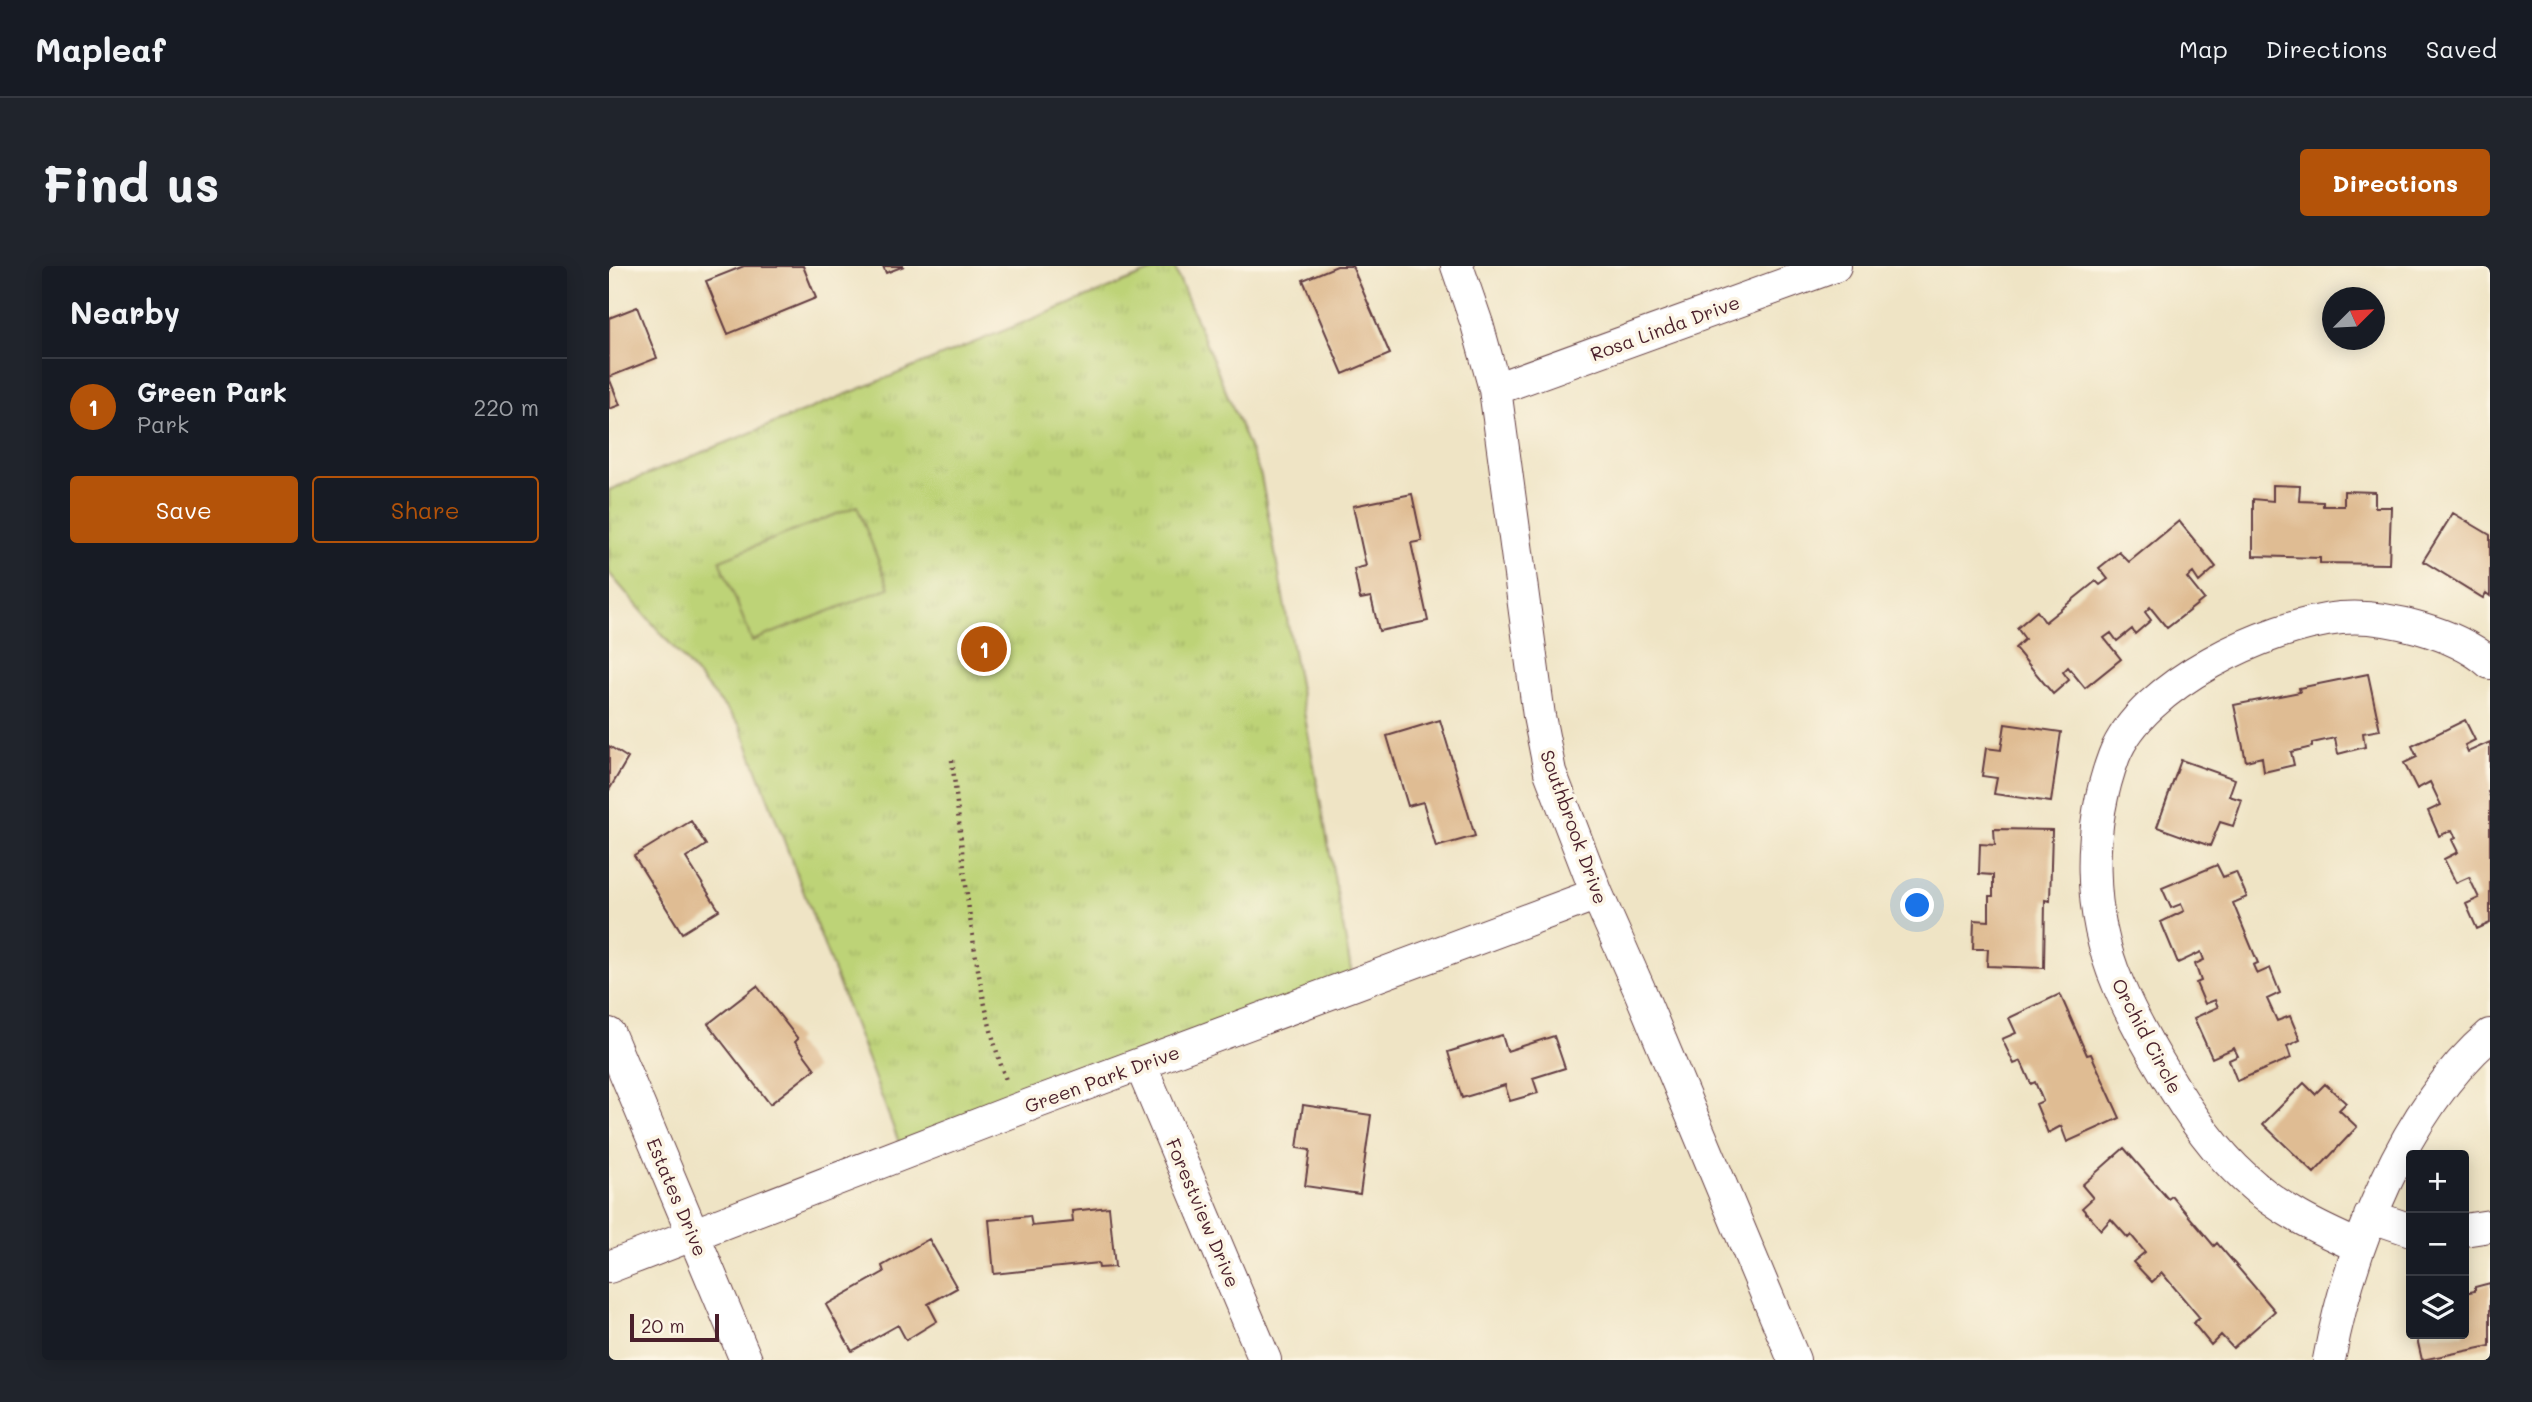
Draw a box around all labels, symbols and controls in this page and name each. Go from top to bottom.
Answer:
text: Mapleaf [35,27,166,70]
text: Map [2179,33,2228,64]
text: Directions [2266,33,2388,64]
text: Saved [2426,33,2497,64]
button: Directions [2300,149,2490,216]
text: Find us [42,151,220,214]
north arrow [2322,287,2385,350]
street label: Rosa Linda Drive [1587,289,1743,366]
text: Nearby [70,292,180,332]
text: Green Park [137,375,287,409]
text: 1 [88,392,98,422]
text: 220 m [473,392,539,422]
text: Park [137,409,189,439]
button: Save [70,476,298,543]
button: Share [312,476,539,543]
pin: 1 [961,623,1007,675]
street label: Southbrook Drive [1535,746,1614,907]
your location [1900,888,1934,922]
street label: Orchid Circle [2107,974,2188,1098]
street label: Green Park Drive [1021,1039,1183,1118]
street label: Estates Drive [641,1134,714,1260]
street label: Forestview Drive [1161,1135,1246,1291]
map controls [2406,1150,2469,1339]
button: + [2406,1150,2469,1213]
button: − [2406,1213,2469,1276]
button: layers [2406,1276,2469,1339]
scale bar [630,1311,719,1343]
text: 20 m [641,1313,685,1338]

